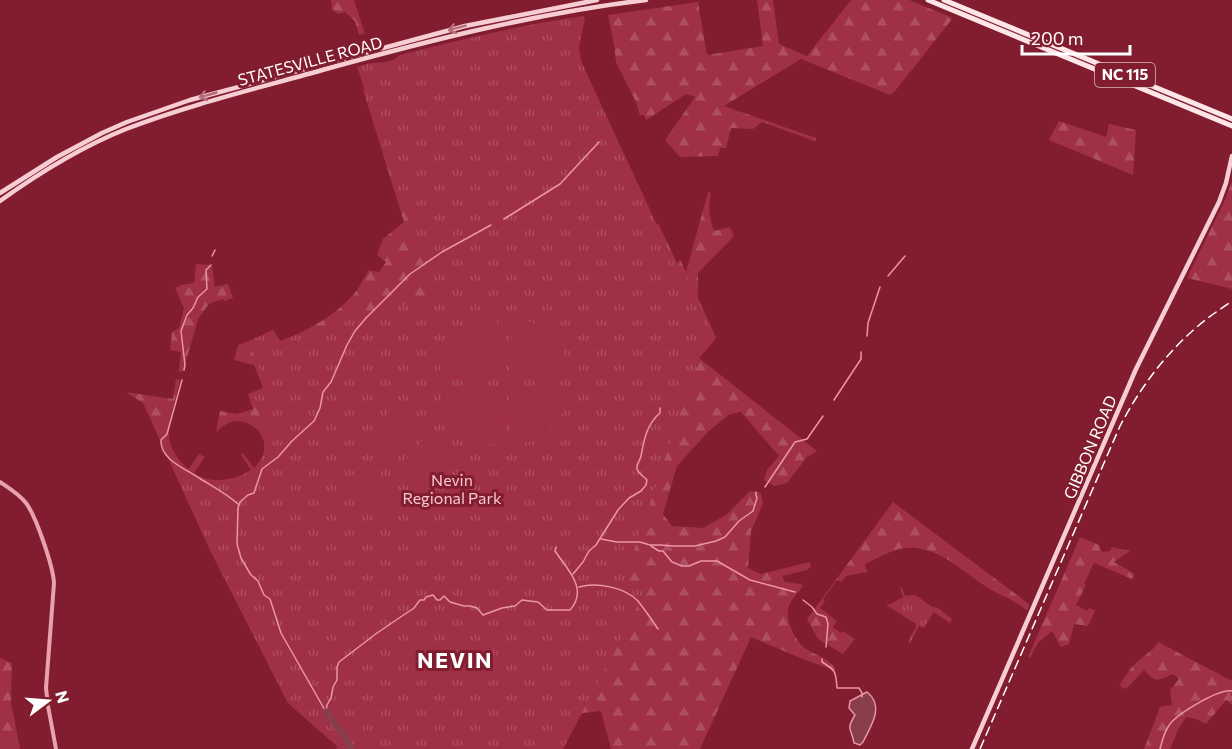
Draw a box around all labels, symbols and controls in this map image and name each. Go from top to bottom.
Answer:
scale bar [1022,18,1130,56]
one-way arrow [448,22,467,34]
text: 200 m [1031,27,1084,49]
street label: STATESVILLE ROAD [236,32,384,89]
road number: NC 115 [1095,63,1155,87]
one-way arrow [199,90,218,101]
street label: GIBBON ROAD [1059,392,1120,502]
park label: Nevin Regional Park [402,470,502,507]
district label: NEVIN [417,646,493,673]
north arrow [18,671,78,731]
text: N [52,688,74,705]

